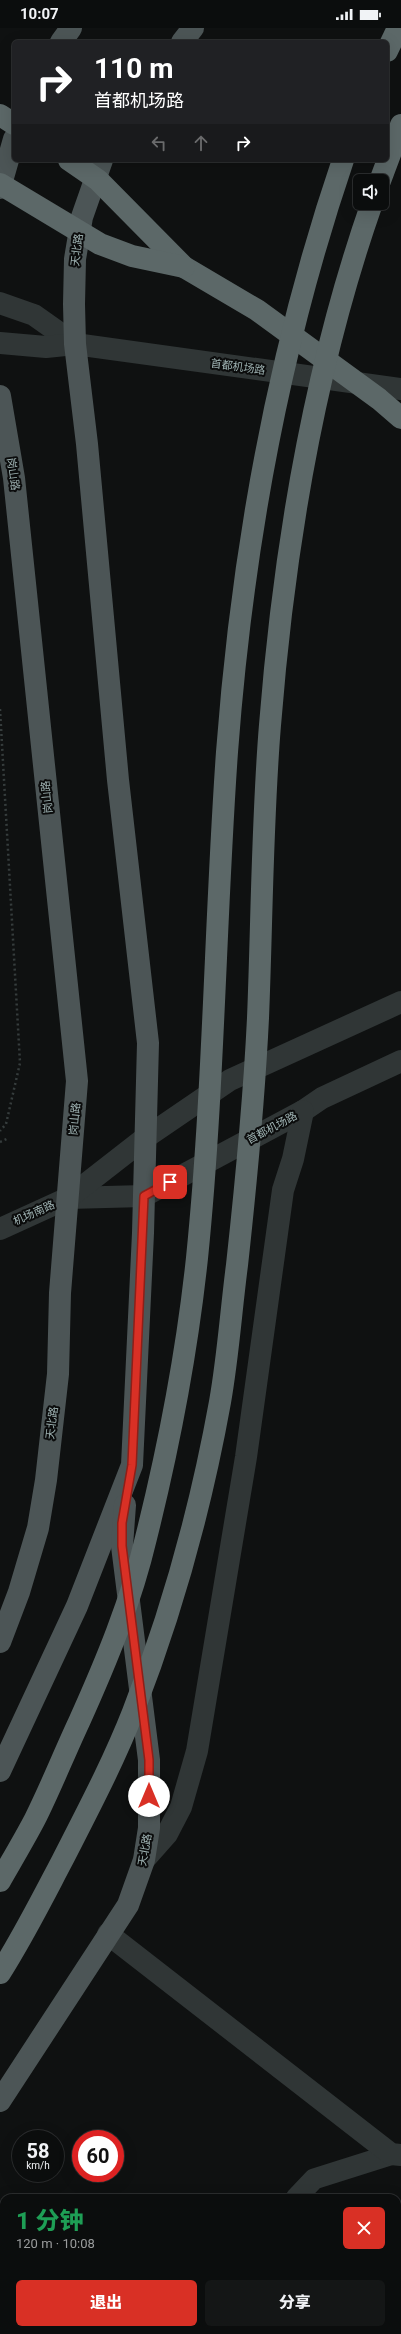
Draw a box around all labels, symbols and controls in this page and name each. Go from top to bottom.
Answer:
text: 10:07 [20,5,59,23]
text: 110 m [94,52,173,85]
icon: right [28,56,80,108]
text: 首都机场路 [94,90,184,111]
icon: left [148,132,170,154]
icon: ahead [190,132,212,154]
icon: right [232,132,254,154]
map controls [353,174,389,210]
button: sound [353,174,389,210]
street label: 天北路 [69,233,85,267]
street label: 首都机场路 [210,357,266,377]
street label: 岗山路 [4,457,22,491]
street label: 岗山路 [39,780,55,814]
street label: 岗山路 [67,1102,83,1136]
street label: 首都机场路 [245,1109,299,1147]
pin [153,1165,187,1199]
icon: arrive [159,1171,181,1193]
street label: 机场南路 [11,1198,57,1228]
street label: 天北路 [44,1406,60,1440]
position arrow [128,1775,170,1817]
street label: 天北路 [136,1833,154,1867]
speed limit sign: 60 [72,2130,124,2182]
text: 58 [27,2139,49,2163]
text: km/h [26,2160,50,2171]
text: 1 分钟 [16,2207,84,2235]
button: close [343,2207,385,2249]
text: 120 m · 10:08 [16,2236,95,2251]
button: 退出 [16,2280,197,2326]
button: 分享 [205,2280,385,2326]

